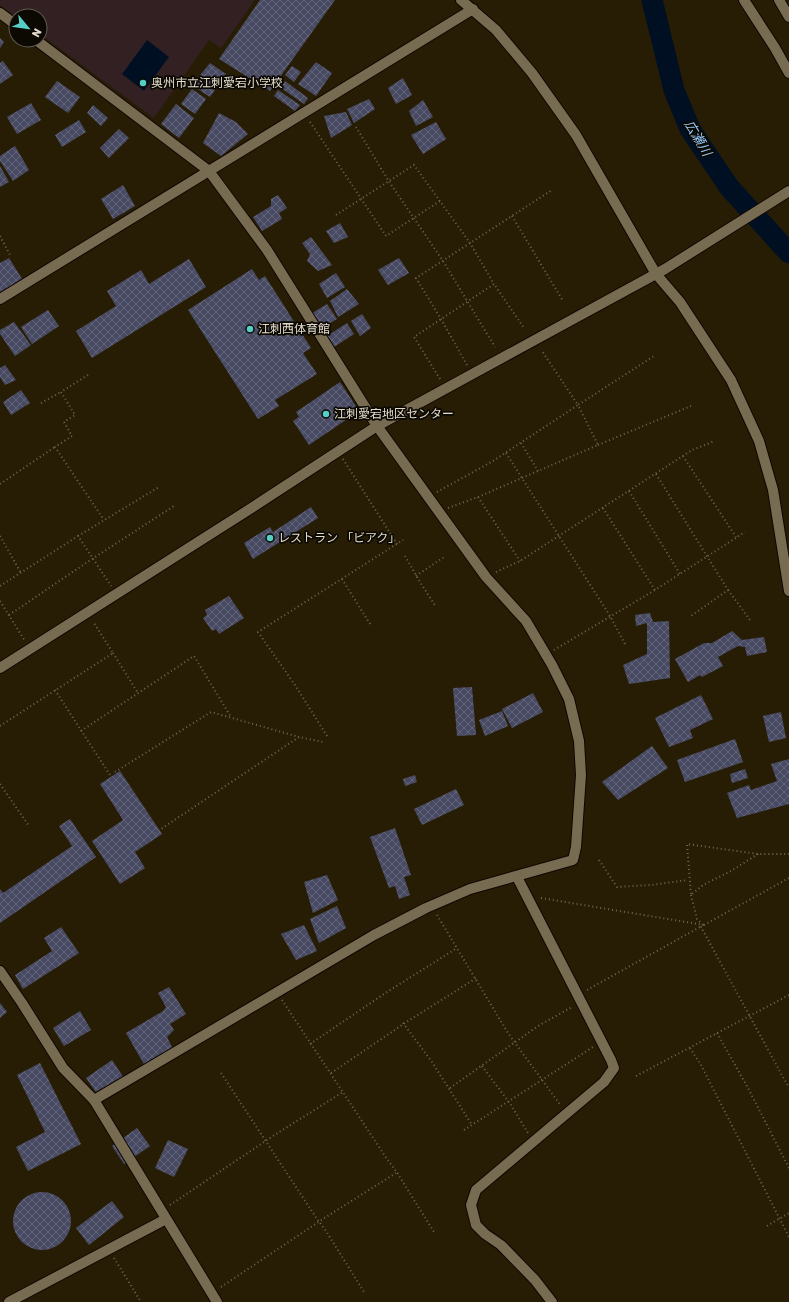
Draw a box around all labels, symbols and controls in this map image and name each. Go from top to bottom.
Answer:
north arrow [8,8,48,48]
text: N [29,26,44,39]
place label: 奥州市立江刺愛宕小学校 [151,76,283,90]
marker: 奥州市立江刺愛宕小学校 [138,78,148,88]
water label: 広瀬川 [682,117,715,160]
place label: 江刺西体育館 [258,322,330,336]
marker: 江刺西体育館 [245,324,255,334]
place label: 江刺愛宕地区センター [334,407,454,421]
marker: 江刺愛宕地区センター [321,409,331,419]
place label: レストラン 「ビアク」 [278,531,400,545]
marker: レストラン 「ビアク」 [265,533,275,543]

